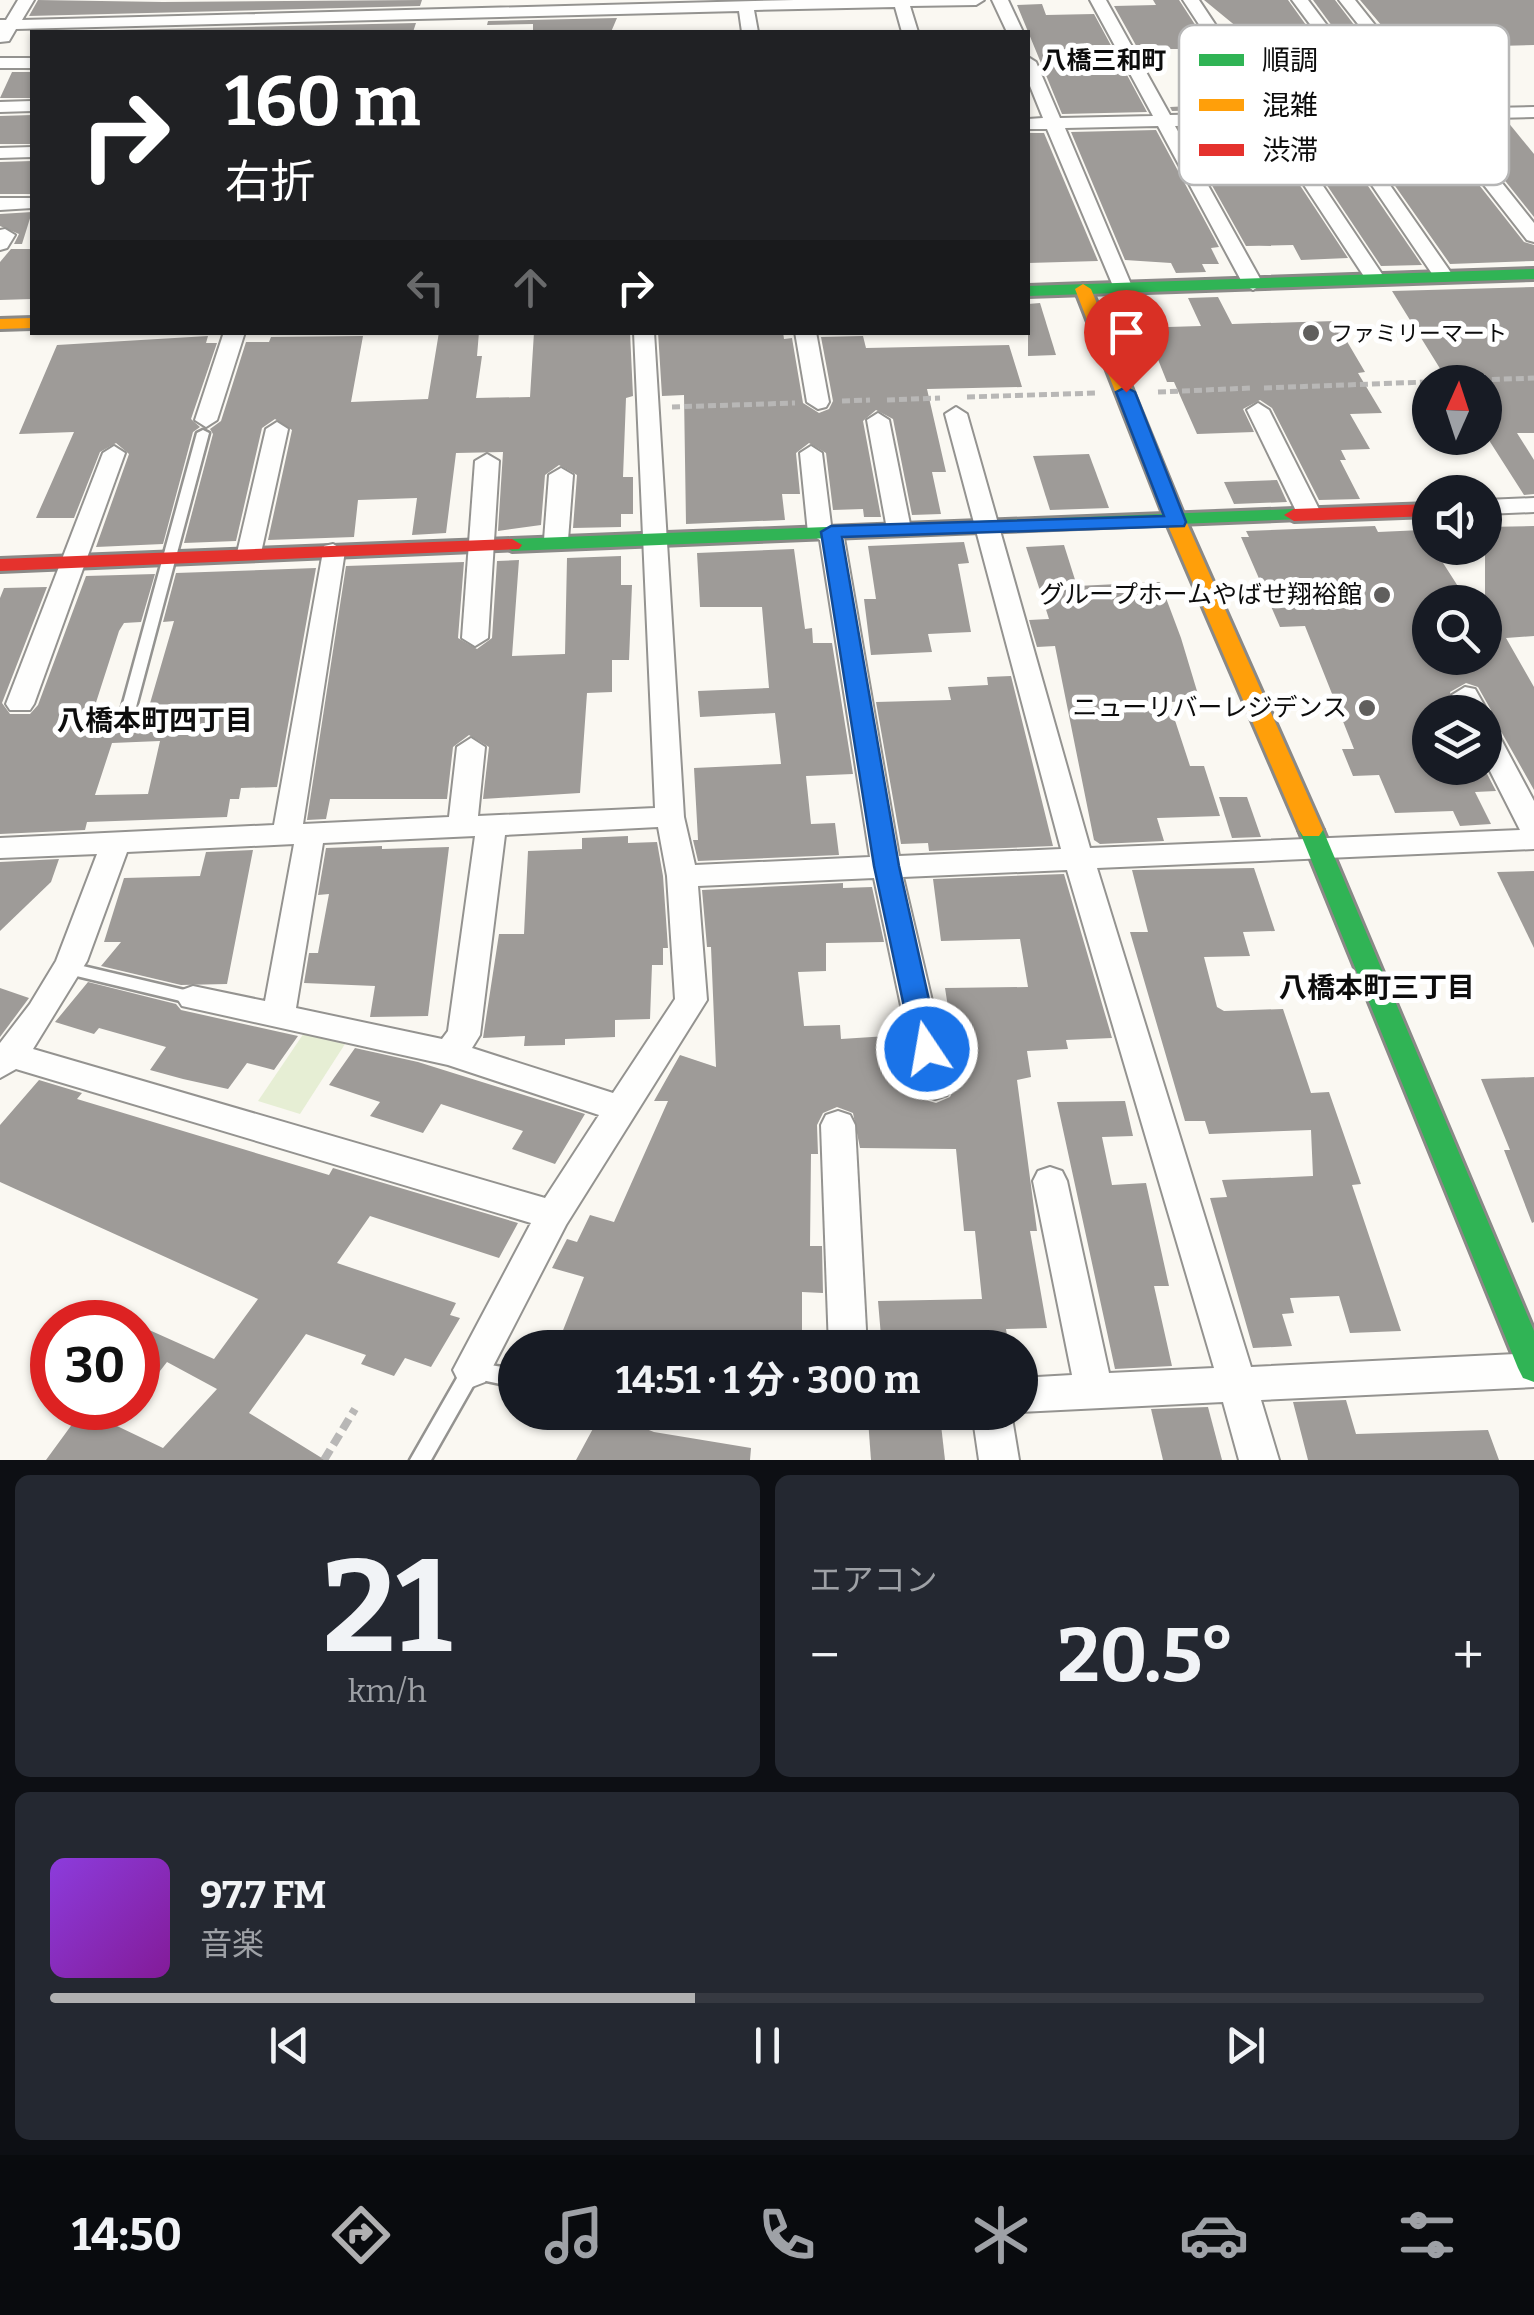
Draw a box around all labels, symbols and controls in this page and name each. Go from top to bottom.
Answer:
legend [1179,25,1509,185]
text: 順調 [1262,44,1318,77]
district label: 八橋三和町 [1041,46,1167,76]
text: 160 m [225,60,420,144]
icon: right [60,70,190,200]
text: 混雑 [1262,89,1318,122]
text: 渋滞 [1262,134,1318,167]
text: 右折 [225,155,315,209]
icon: left [398,260,453,315]
icon: ahead [503,260,558,315]
icon: right [608,260,663,315]
pin [1084,290,1169,393]
icon: arrive [1099,305,1154,360]
place label: ファミリーマート [1331,320,1507,347]
marker: ファミリーマート [1300,322,1322,344]
north arrow [1412,365,1502,455]
map controls [1412,365,1502,785]
button: sound [1412,475,1502,565]
place label: グループホームやばせ翔裕館 [1039,580,1362,610]
marker: グループホームやばせ翔裕館 [1371,584,1393,606]
button: search [1412,585,1502,675]
place label: ニューリバーレジデンス [1072,693,1347,723]
button: layers [1412,695,1502,785]
marker: ニューリバーレジデンス [1356,697,1378,719]
district label: 八橋本町四丁目 [57,704,253,737]
district label: 八橋本町三丁目 [1279,971,1475,1004]
position arrow [875,997,979,1101]
speed limit sign: 30 [30,1300,160,1430]
text: 14:51 · 1 分 · 300 m [616,1357,920,1403]
text: 21 [323,1529,452,1685]
text: エアコン [810,1561,938,1599]
text: 20.5° [1058,1611,1235,1701]
text: − [810,1623,840,1689]
text: + [1453,1623,1484,1689]
text: km/h [348,1672,427,1710]
text: 97.7 FM [200,1872,326,1918]
text: 音楽 [200,1925,264,1963]
icon: previous [262,2018,317,2073]
icon: pause [740,2018,795,2073]
icon: next [1218,2018,1273,2073]
icon: directions [326,2200,396,2270]
icon: music [539,2200,609,2270]
icon: phone [752,2200,822,2270]
icon: climate [966,2200,1036,2270]
icon: car [1179,2200,1249,2270]
icon: filters [1392,2200,1462,2270]
text: 14:50 [72,2208,182,2262]

